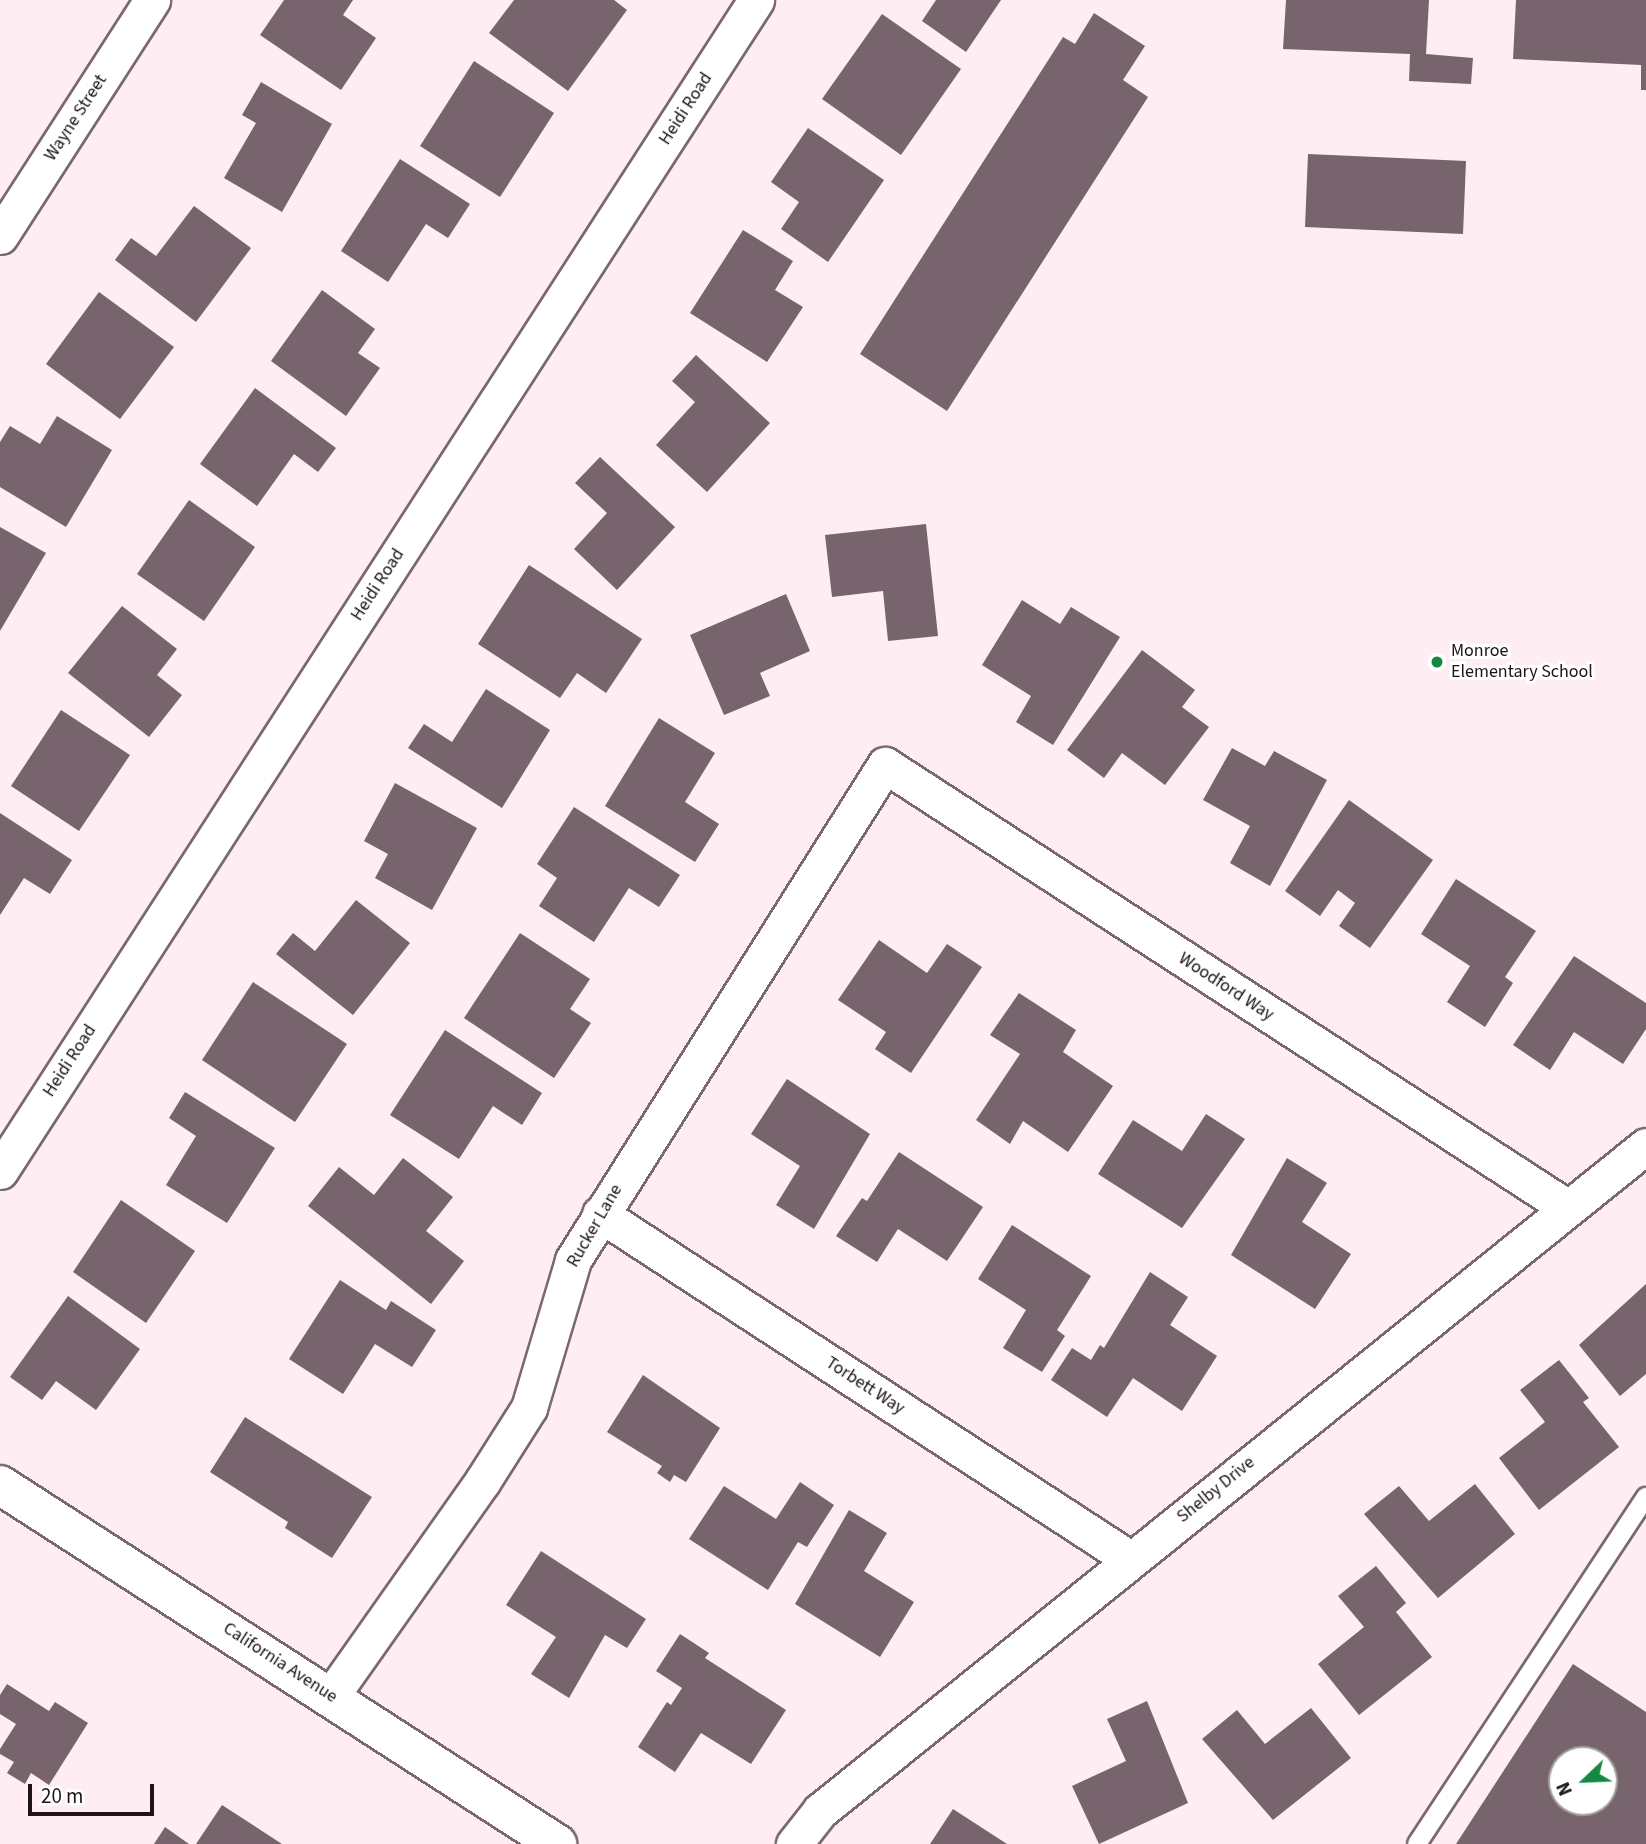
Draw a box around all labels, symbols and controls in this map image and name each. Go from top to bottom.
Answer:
street label: Heidi Road [655,69,717,149]
street label: Wayne Street [40,71,112,165]
street label: Heidi Road [347,545,409,625]
place label: Monroe Elementary School [1451,641,1593,684]
marker: Monroe Elementary School [1429,654,1445,670]
street label: Woodford Way [1174,948,1278,1026]
street label: Heidi Road [39,1021,101,1101]
street label: Rucker Lane [563,1181,627,1271]
street label: Torbett Way [821,1352,909,1420]
street label: Shelby Drive [1173,1452,1259,1528]
street label: California Avenue [219,1618,341,1708]
north arrow [1548,1746,1618,1816]
scale bar [32,1770,158,1814]
text: N [1550,1778,1580,1800]
text: 20 m [41,1781,83,1811]

